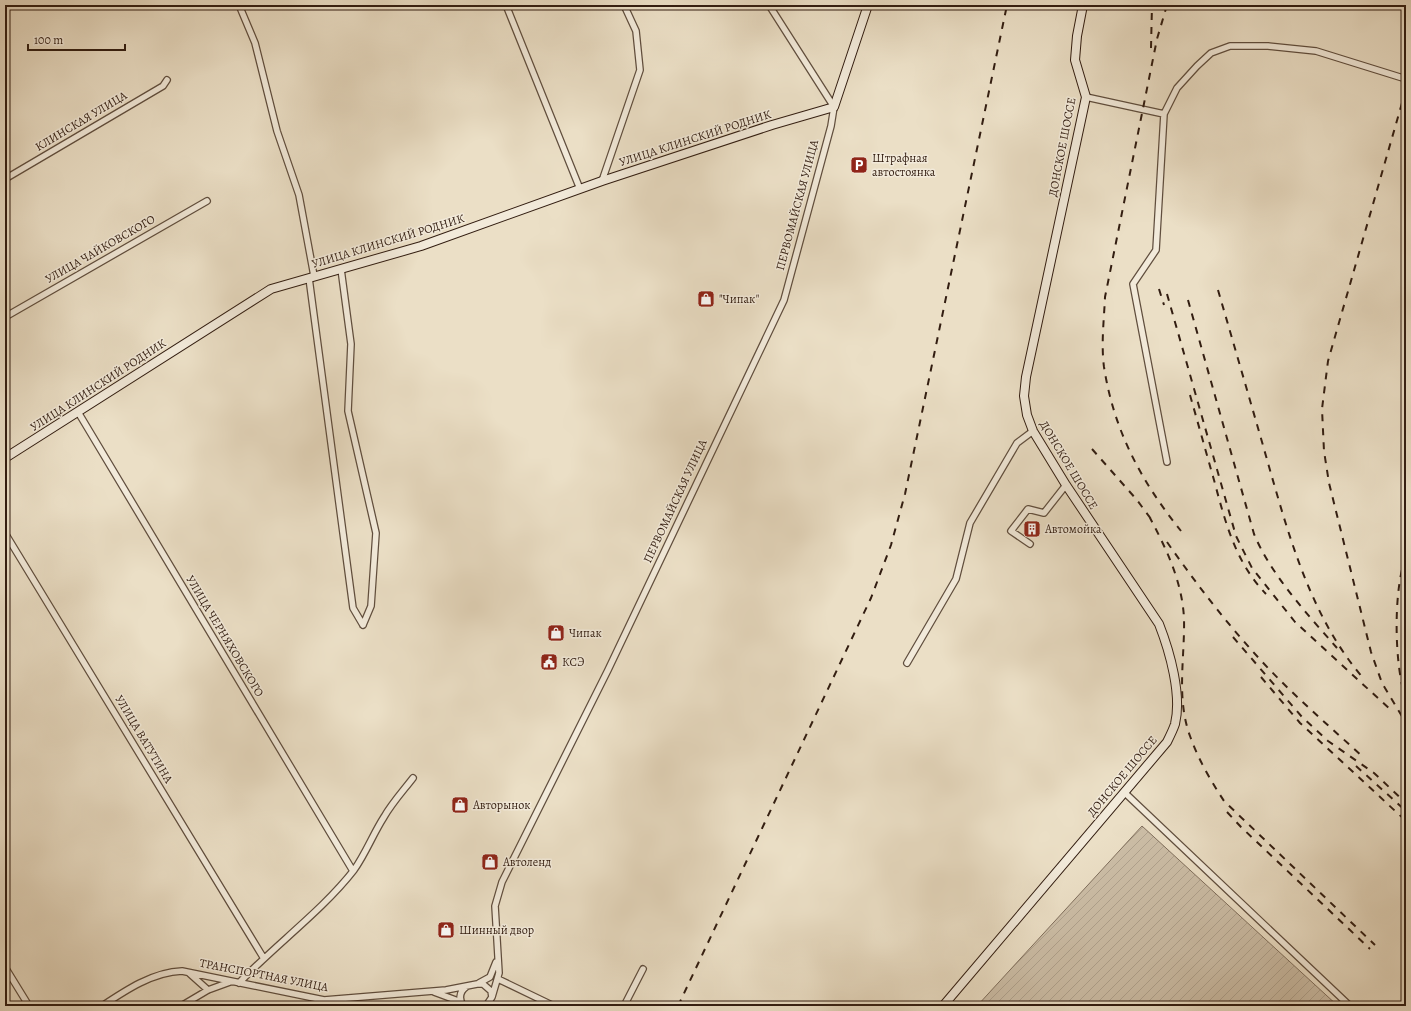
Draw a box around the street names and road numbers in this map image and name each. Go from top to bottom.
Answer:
street label: КЛИНСКАЯ УЛИЦА [32,87,131,155]
street label: ДОНСКОЕ ШОССЕ [1045,96,1079,198]
street label: УЛИЦА КЛИНСКИЙ РОДНИК [617,106,773,170]
street label: ПЕРВОМАЙСКАЯ УЛИЦА [772,137,822,272]
street label: УЛИЦА КЛИНСКИЙ РОДНИК [310,210,467,272]
street label: УЛИЦА ЧАЙКОВСКОГО [42,211,158,287]
street label: УЛИЦА КЛИНСКИЙ РОДНИК [27,335,169,435]
street label: ДОНСКОЕ ШОССЕ [1036,418,1102,512]
street label: ПЕРВОМАЙСКАЯ УЛИЦА [639,436,711,565]
street label: УЛИЦА ЧЕРНЯХОВСКОГО [182,572,268,700]
street label: УЛИЦА ВАТУТИНА [111,692,177,787]
street label: ДОНСКОЕ ШОССЕ [1083,732,1161,820]
street label: ТРАНСПОРТНАЯ УЛИЦА [198,955,331,996]

